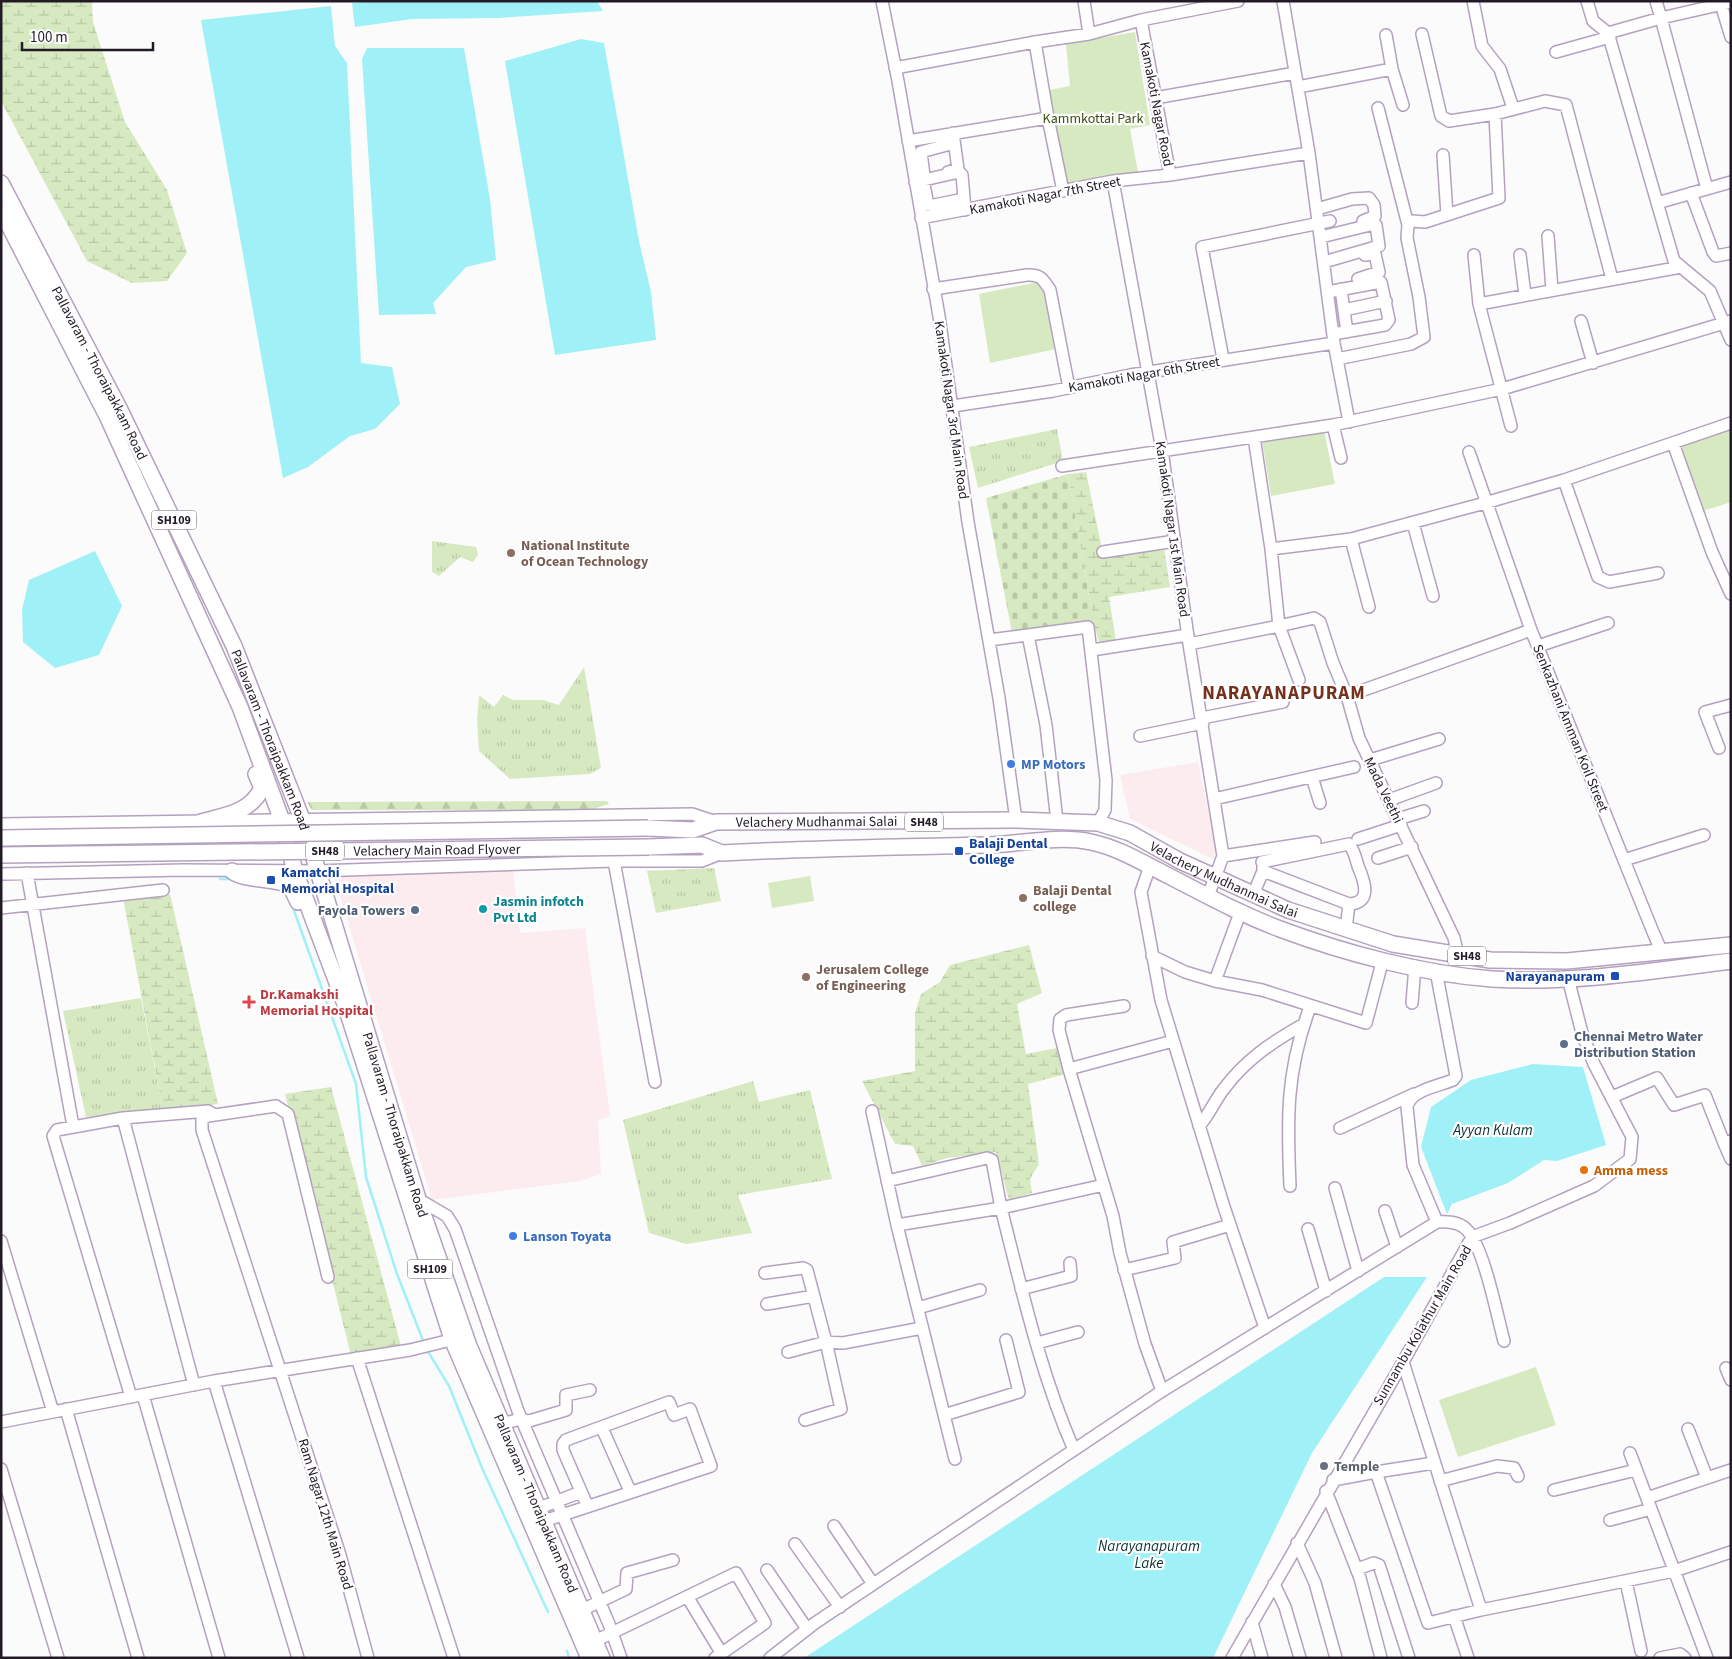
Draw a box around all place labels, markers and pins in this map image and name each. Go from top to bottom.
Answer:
place label: National Institute of Ocean Technology [521,536,649,572]
marker: National Institute of Ocean Technology [505,547,517,559]
place label: MP Motors [1021,755,1085,775]
marker: MP Motors [1005,758,1017,770]
place label: Balaji Dental College [969,834,1047,870]
marker: Balaji Dental College [953,845,965,857]
place label: Kamatchi Memorial Hospital [281,863,394,899]
marker: Kamatchi Memorial Hospital [265,874,277,886]
place label: Balaji Dental college [1033,881,1111,917]
place label: Jasmin infotch Pvt Ltd [493,892,584,928]
marker: Balaji Dental college [1017,892,1029,904]
place label: Fayola Towers [318,901,405,921]
marker: Jasmin infotch Pvt Ltd [477,903,489,915]
marker: Fayola Towers [409,904,421,916]
place label: Jerusalem College of Engineering [816,960,929,996]
place label: Narayanapuram [1505,967,1605,987]
marker: Narayanapuram [1609,970,1621,982]
marker: Jerusalem College of Engineering [800,971,812,983]
place label: Dr.Kamakshi Memorial Hospital [260,985,373,1021]
marker: Dr.Kamakshi Memorial Hospital [242,995,256,1009]
place label: Chennai Metro Water Distribution Station [1574,1027,1703,1063]
marker: Chennai Metro Water Distribution Station [1558,1038,1570,1050]
place label: Amma mess [1593,1161,1668,1181]
marker: Amma mess [1578,1164,1590,1176]
place label: Lanson Toyata [523,1227,611,1247]
marker: Lanson Toyata [507,1230,519,1242]
place label: Temple [1334,1457,1379,1477]
marker: Temple [1318,1460,1330,1472]

